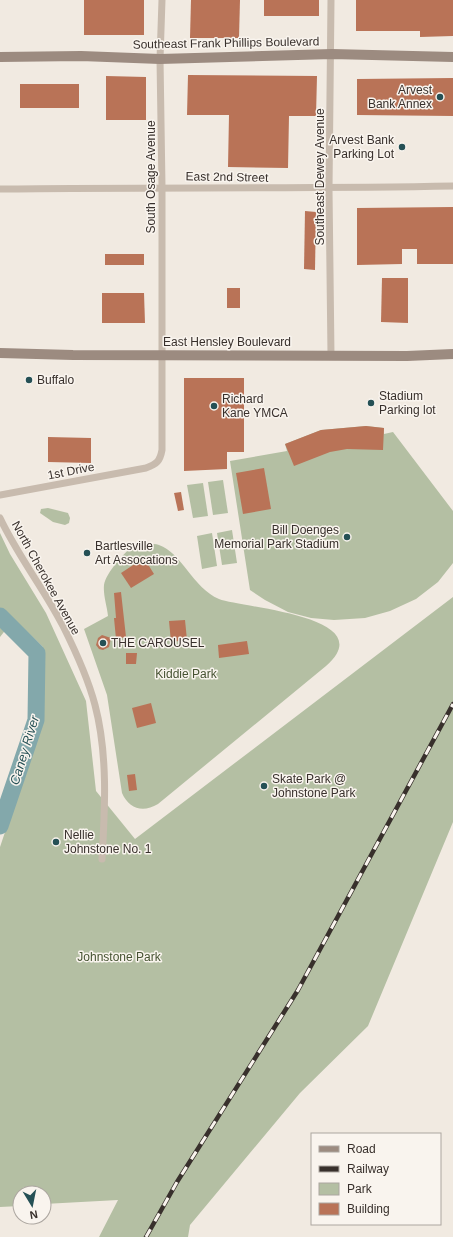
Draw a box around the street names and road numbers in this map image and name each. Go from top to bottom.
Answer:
street label: Southeast Frank Phillips Boulevard [133,34,319,52]
street label: Southeast Dewey Avenue [313,108,327,246]
street label: South Osage Avenue [144,120,158,234]
street label: East 2nd Street [186,169,269,185]
street label: East Hensley Boulevard [163,335,291,349]
street label: 1st Drive [46,460,96,482]
street label: North Cherokee Avenue [9,519,83,638]

